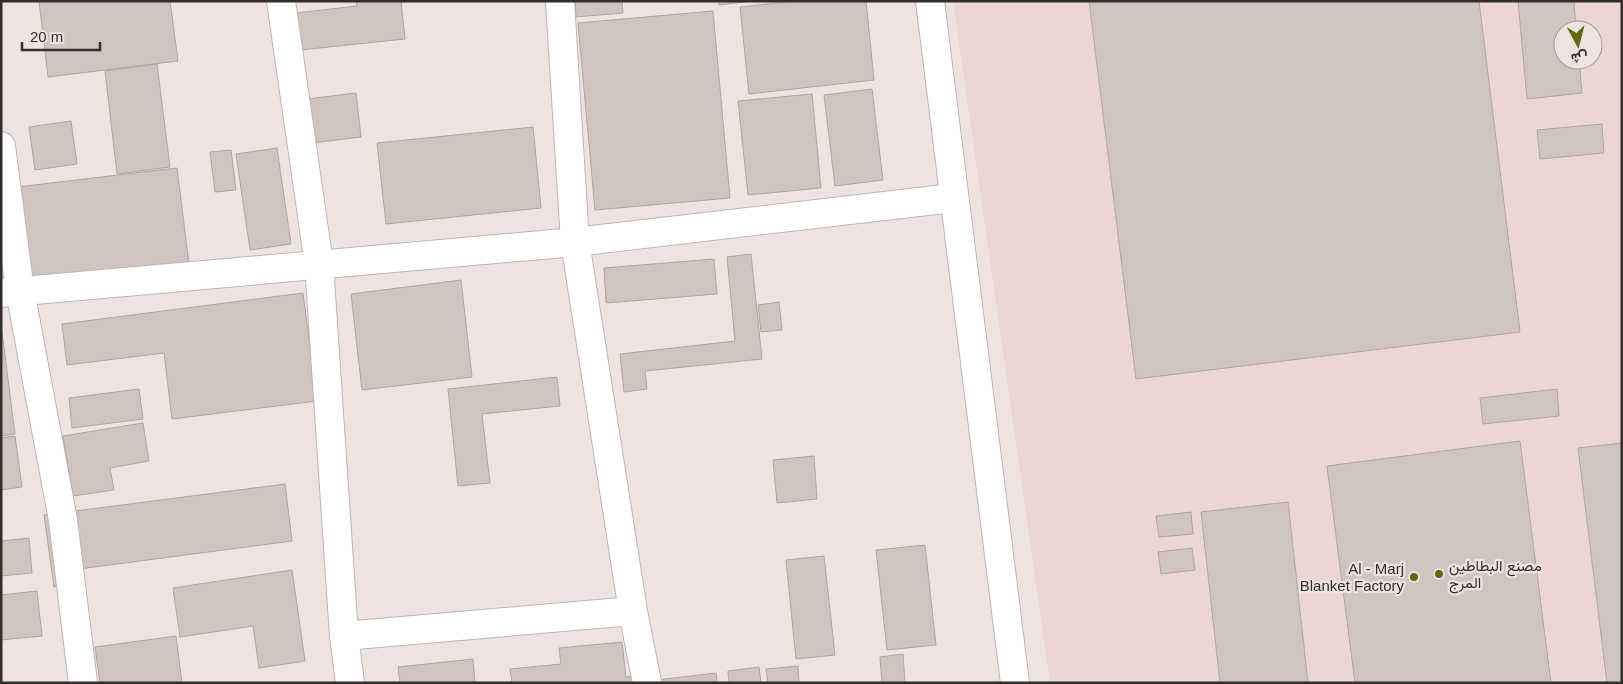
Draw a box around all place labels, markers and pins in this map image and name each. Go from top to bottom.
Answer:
place label: مصنع البطاطين المرج [1449,557,1542,594]
place label: Al - Marj Blanket Factory [1300,560,1404,594]
marker: مصنع البطاطين المرج [1433,568,1445,580]
marker: Al - Marj Blanket Factory [1408,571,1420,583]

